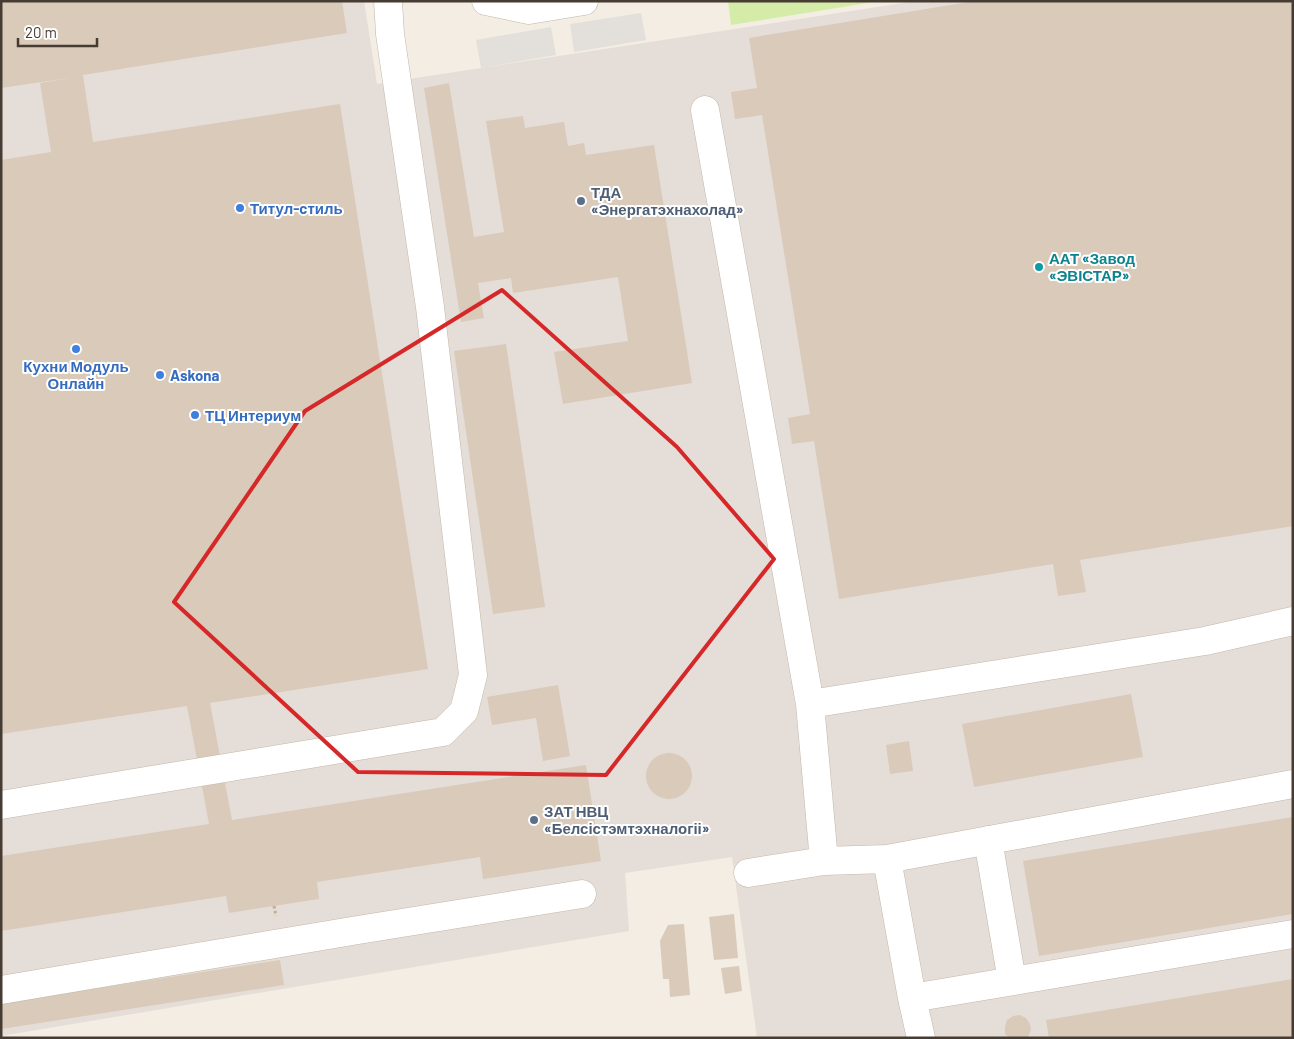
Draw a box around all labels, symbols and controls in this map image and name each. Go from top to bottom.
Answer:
scale bar [18,15,96,47]
text: 20 m [25,23,57,41]
place label: ТДА «Энергатэхнахолад» [591,183,743,218]
marker: ТДА «Энергатэхнахолад» [575,195,587,207]
place label: Титул-cтиль [250,199,343,217]
marker: Титул-cтиль [234,202,246,214]
place label: ААТ «Завод «ЭВІСТАР» [1049,249,1135,284]
marker: ААТ «Завод «ЭВІСТАР» [1033,261,1045,273]
marker: Кухни Модуль Онлайн [70,343,82,355]
place label: Кухни Модуль Онлайн [23,357,129,392]
place label: Askona [170,366,219,384]
marker: Askona [154,369,166,381]
place label: ТЦ Интериум [205,406,301,424]
marker: ТЦ Интериум [189,409,201,421]
place label: ЗАТ НВЦ «Белсістэмтэхналогіі» [544,802,709,837]
marker: ЗАТ НВЦ «Белсістэмтэхналогіі» [528,814,540,826]

